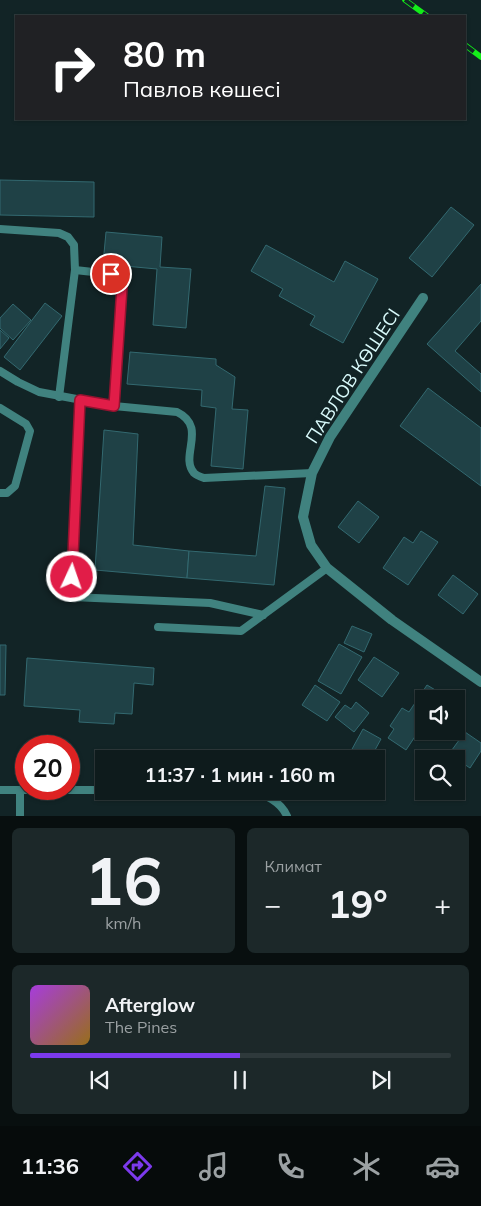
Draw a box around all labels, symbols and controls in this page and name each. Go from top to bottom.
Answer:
text: 80 m [123,32,206,76]
icon: right [40,35,105,100]
text: Павлов көшесі [123,75,281,103]
pin [90,253,132,295]
icon: arrive [97,260,125,288]
street label: ПАВЛОВ КӨШЕСІ [300,304,405,447]
position arrow [45,550,97,602]
map controls [415,690,465,800]
button: sound [415,690,465,740]
speed limit sign: 20 [15,735,80,800]
button: search [415,750,465,800]
text: 11:37 · 1 мин · 160 m [145,763,335,787]
text: 16 [84,840,162,921]
text: Климат [265,856,322,876]
text: 19° [328,880,388,928]
text: − [265,887,281,922]
text: + [434,887,451,922]
text: km/h [105,913,141,933]
text: Afterglow [105,993,195,1017]
text: The Pines [105,1017,177,1037]
icon: previous [86,1066,114,1094]
icon: pause [226,1066,254,1094]
icon: next [367,1066,395,1094]
icon: directions [120,1149,155,1184]
icon: music [196,1149,231,1184]
icon: phone [273,1149,308,1184]
icon: climate [349,1149,384,1184]
icon: car [425,1149,460,1184]
text: 11:36 [21,1152,79,1180]

